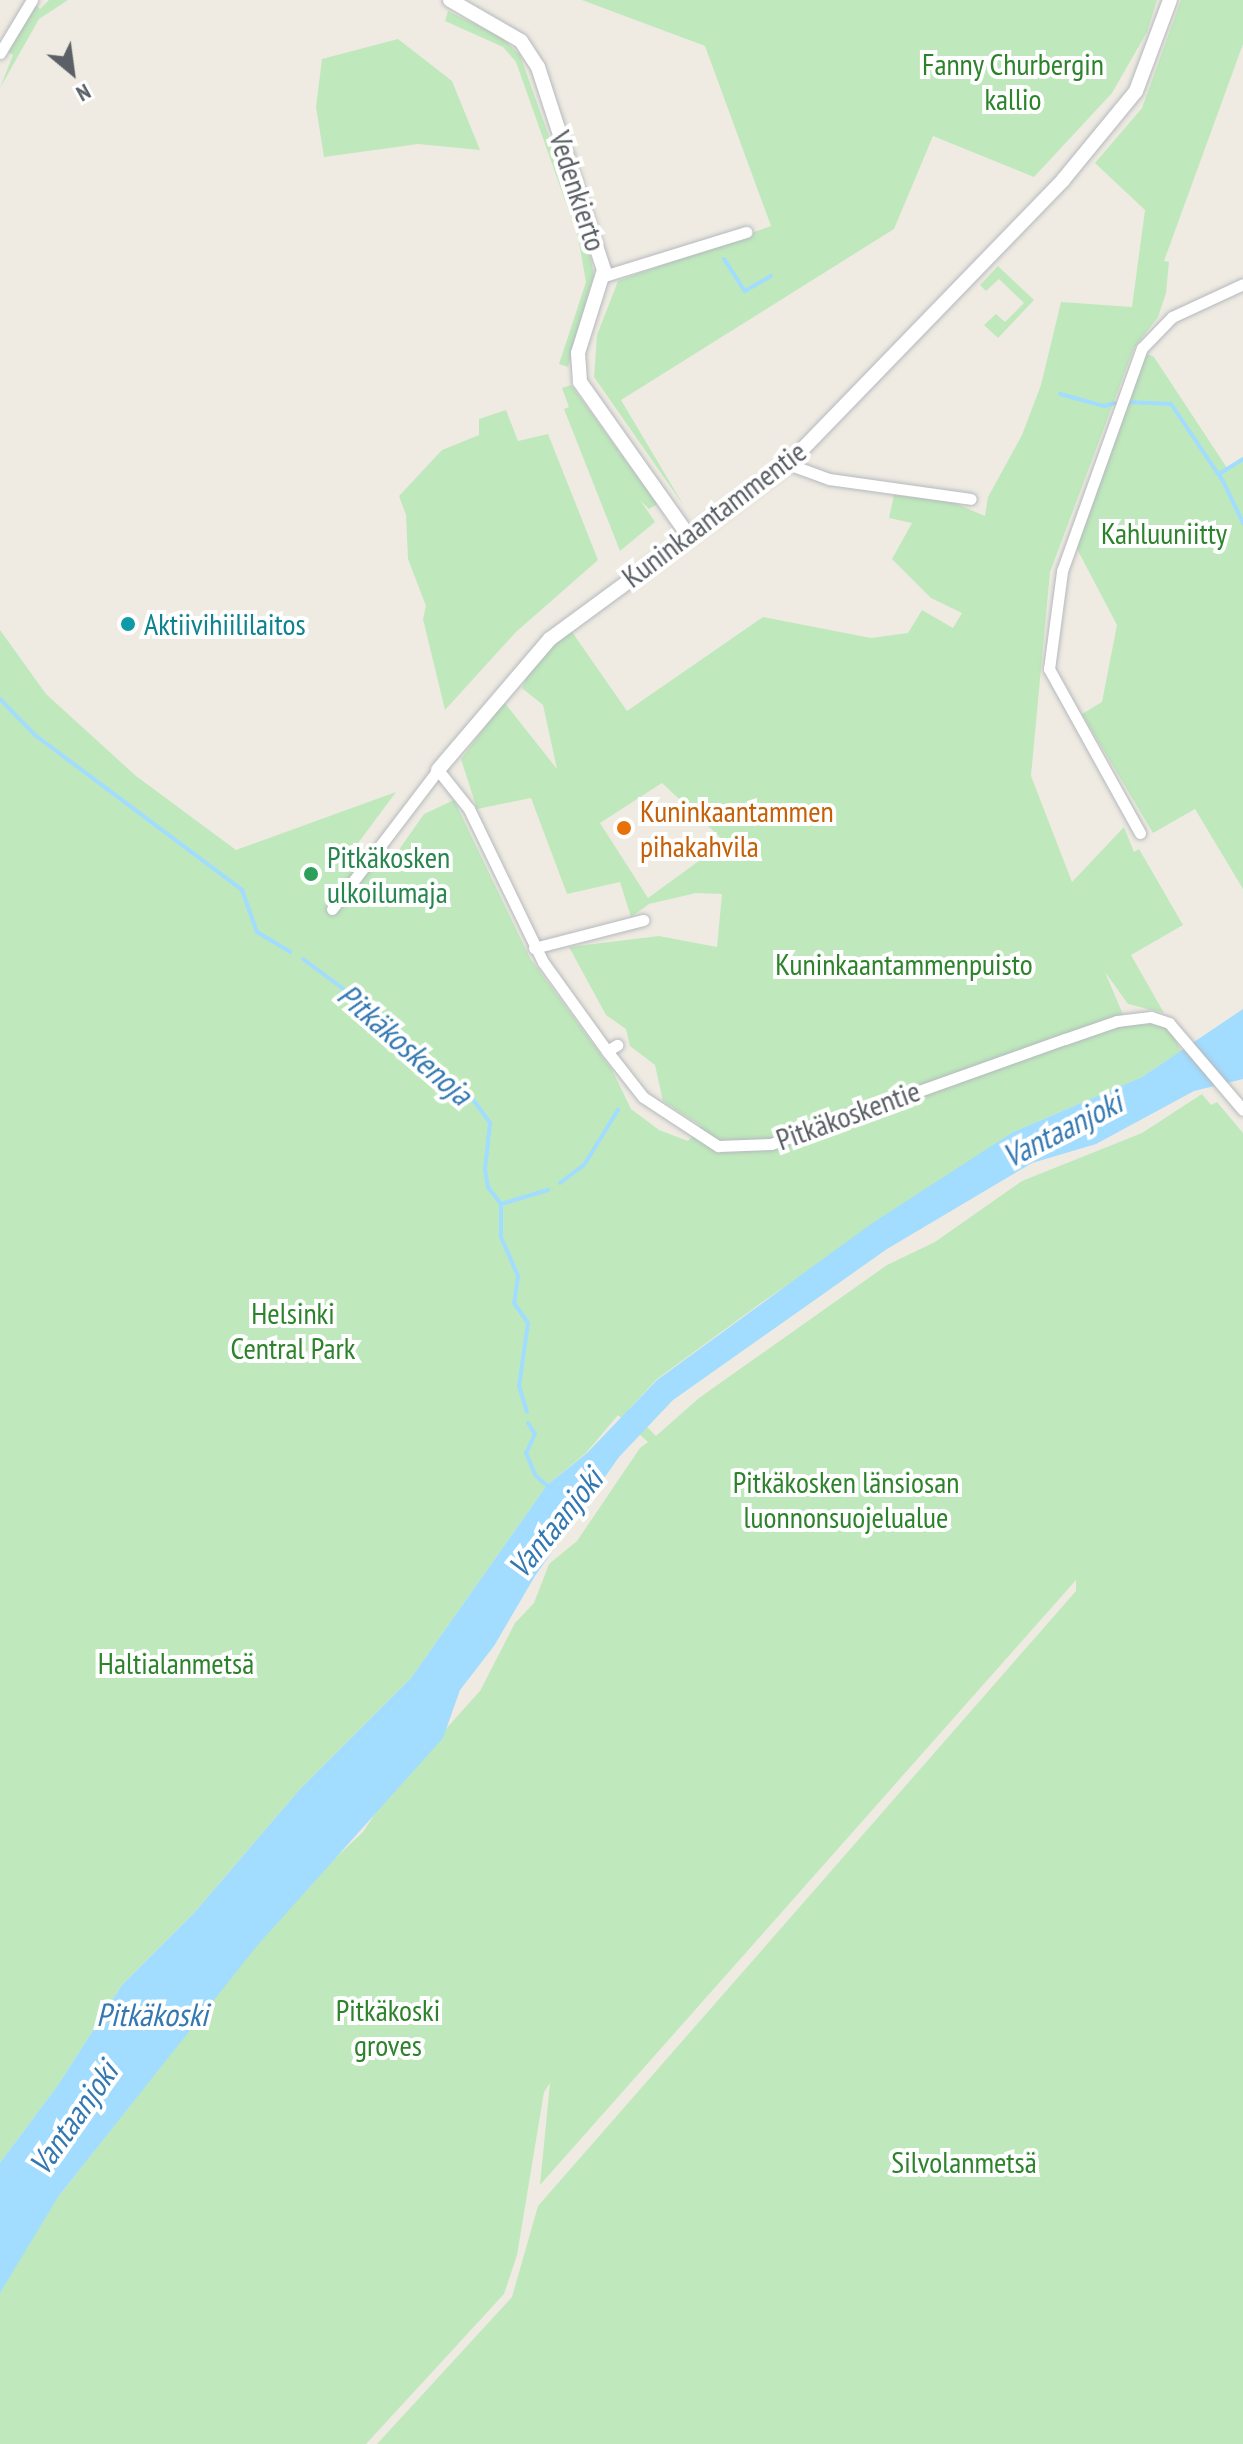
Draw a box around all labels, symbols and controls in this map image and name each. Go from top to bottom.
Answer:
north arrow [32,32,112,112]
park label: Fanny Churbergin kallio [922,46,1104,116]
text: N [72,78,96,108]
street label: Vedenkierto [542,127,614,255]
street label: Kuninkaantammentie [615,433,813,595]
park label: Kahluuniitty [1101,515,1227,551]
place label: Aktiivihiililaitos [144,606,306,642]
marker: Aktiivihiililaitos [119,615,137,633]
place label: Kuninkaantammen pihakahvila [640,793,834,864]
marker: Kuninkaantammen pihakahvila [615,819,633,837]
place label: Pitkäkosken ulkoilumaja [327,839,450,910]
marker: Pitkäkosken ulkoilumaja [302,865,320,883]
park label: Kuninkaantammenpuisto [775,946,1033,982]
water label: Pitkäkoskenoja [330,975,480,1113]
street label: Pitkäkoskentie [771,1072,925,1158]
water label: Vantaanjoki [996,1083,1128,1175]
park label: Helsinki Central Park [231,1295,355,1366]
water label: Vantaanjoki [500,1461,610,1585]
park label: Pitkäkosken länsiosan luonnonsuojelualue [733,1464,959,1534]
park label: Haltialanmetsä [98,1645,254,1681]
park label: Pitkäkoski groves [336,1992,440,2062]
water label: Pitkäkoski [96,1995,208,2033]
water label: Vantaanjoki [20,2054,126,2182]
park label: Silvolanmetsä [891,2144,1037,2180]

